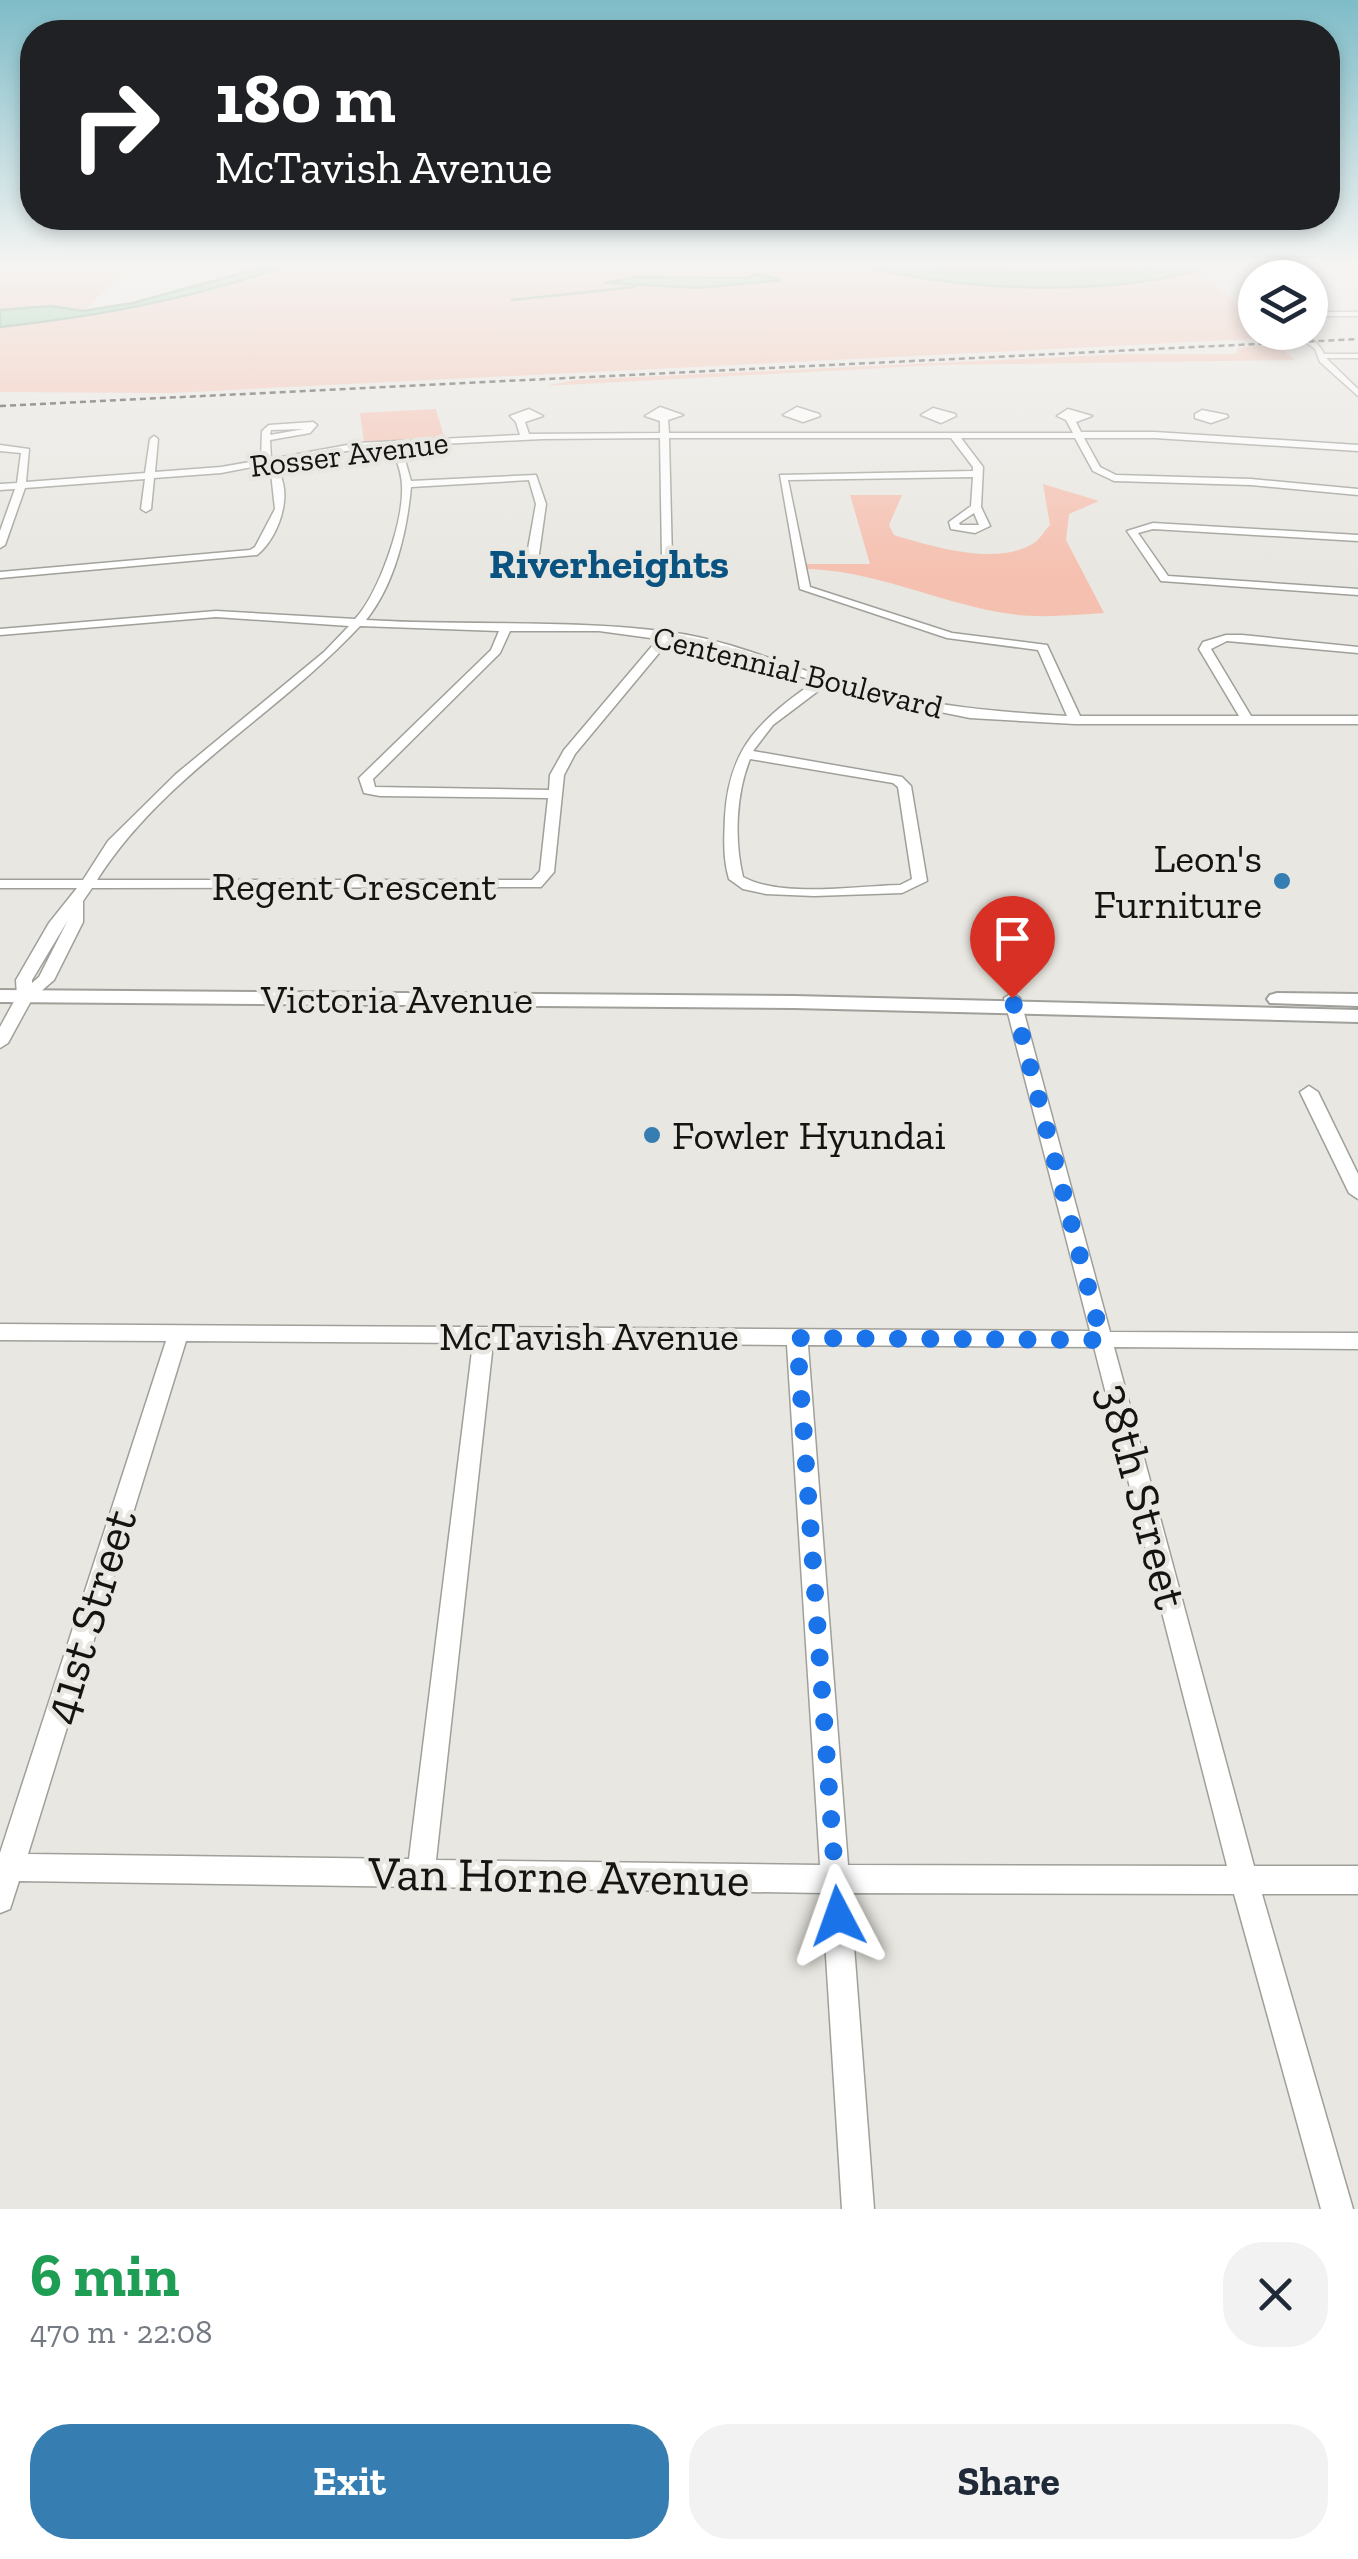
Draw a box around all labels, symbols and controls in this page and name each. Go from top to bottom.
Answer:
text: 180 m [215,56,396,140]
icon: right [50,60,180,190]
text: McTavish Avenue [215,141,552,195]
map controls [1238,260,1328,350]
button: layers [1238,260,1328,350]
street label: Rosser Avenue [248,423,450,485]
district label: Riverheights [489,538,729,589]
street label: Centennial Boulevard [649,618,947,726]
place label: Leon's Furniture [1093,834,1262,928]
street label: Regent Crescent [212,862,496,910]
marker: Leon's Furniture [1271,870,1293,892]
pin [970,896,1055,999]
icon: arrive [985,911,1040,966]
street label: Victoria Avenue [260,975,533,1023]
place label: Fowler Hyundai [672,1111,946,1159]
marker: Fowler Hyundai [641,1124,663,1146]
street label: McTavish Avenue [439,1312,739,1360]
street label: 38th Street [1086,1377,1200,1615]
street label: 41st Street [30,1502,149,1730]
street label: Van Horne Avenue [367,1844,750,1908]
position arrow [786,1864,890,1968]
text: 6 min [30,2239,179,2311]
button: close [1223,2242,1328,2347]
text: 470 m · 22:08 [30,2313,212,2351]
button: Exit [30,2424,669,2539]
button: Share [689,2424,1328,2539]

